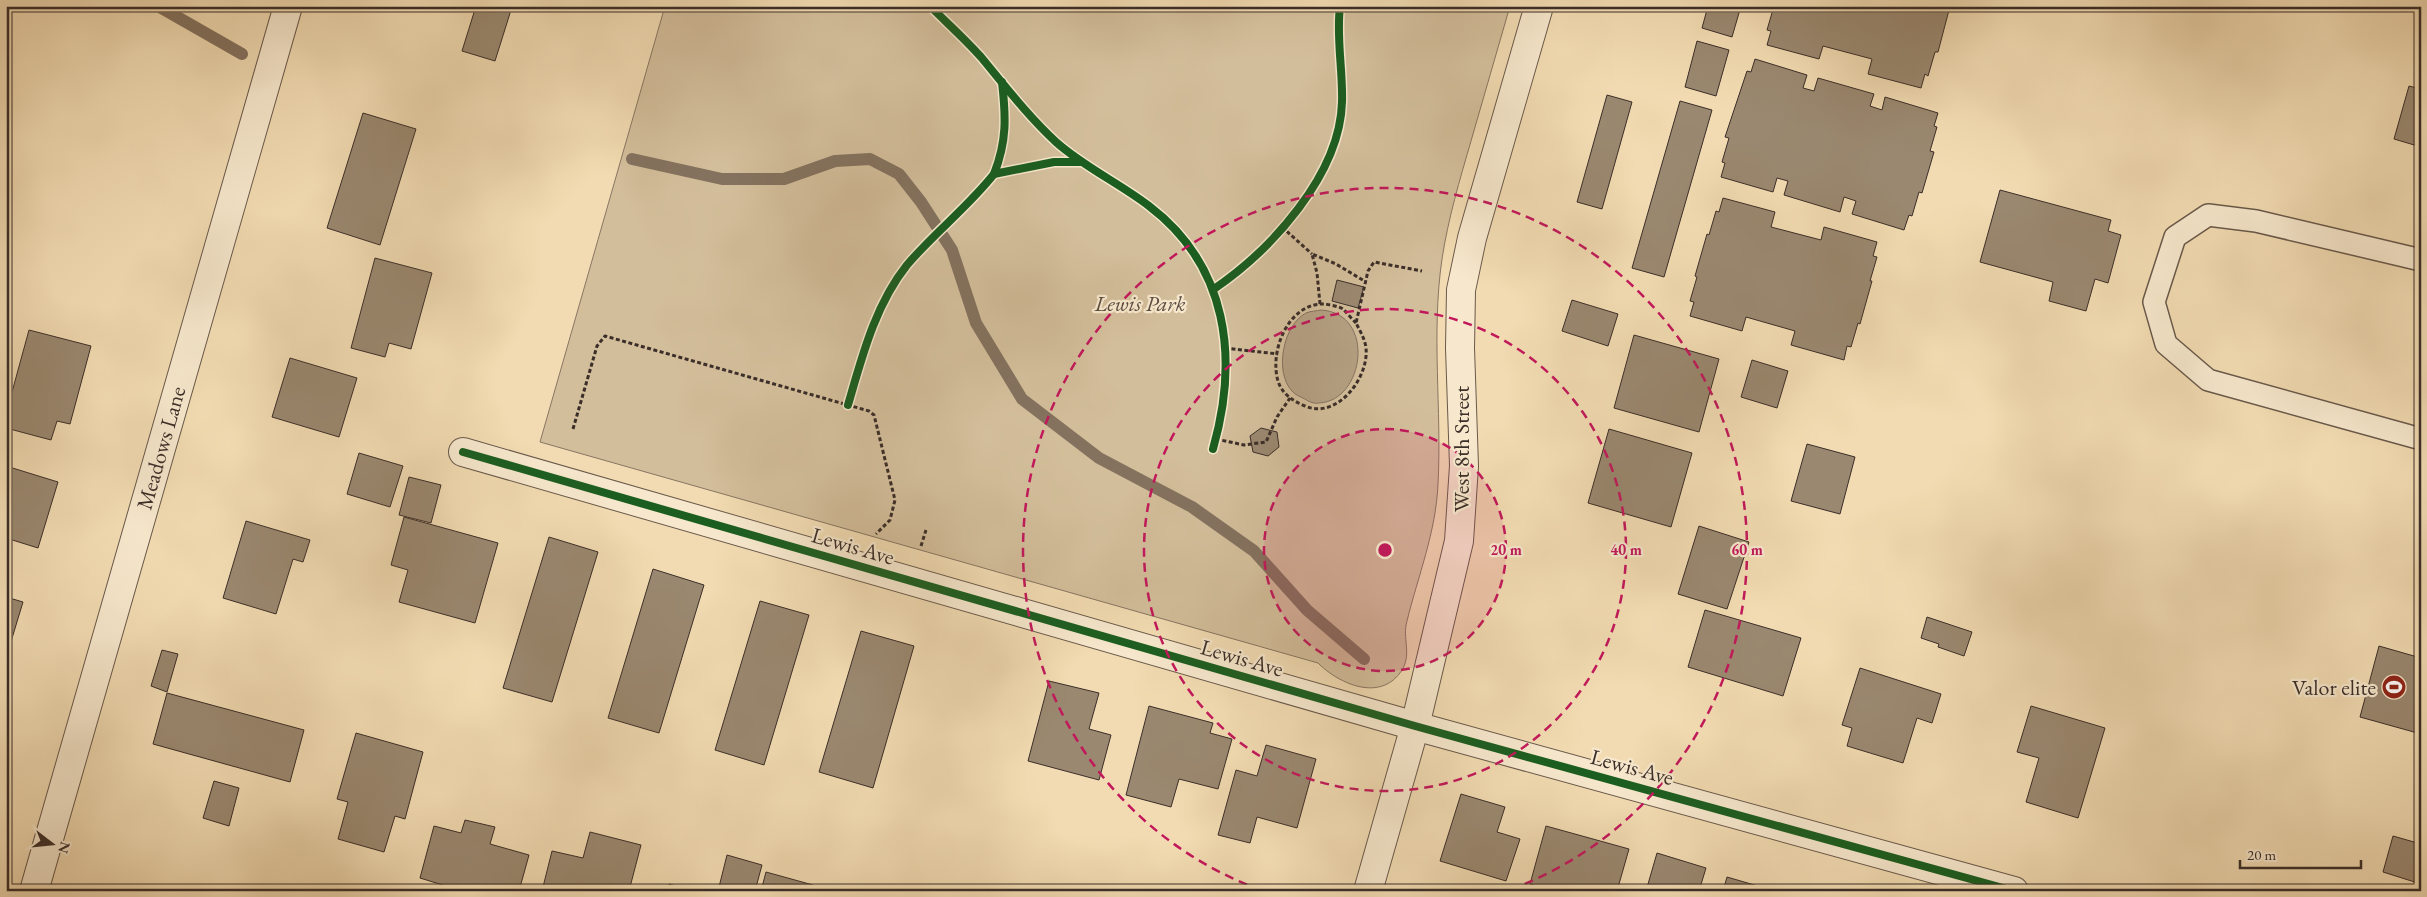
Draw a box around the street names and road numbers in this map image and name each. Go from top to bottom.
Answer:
street label: Meadows Lane [130,383,193,513]
street label: West 8th Street [1447,386,1476,512]
street label: Lewis Ave [808,520,898,572]
street label: Lewis Ave [1197,632,1287,684]
street label: Lewis Ave [1587,742,1677,792]

